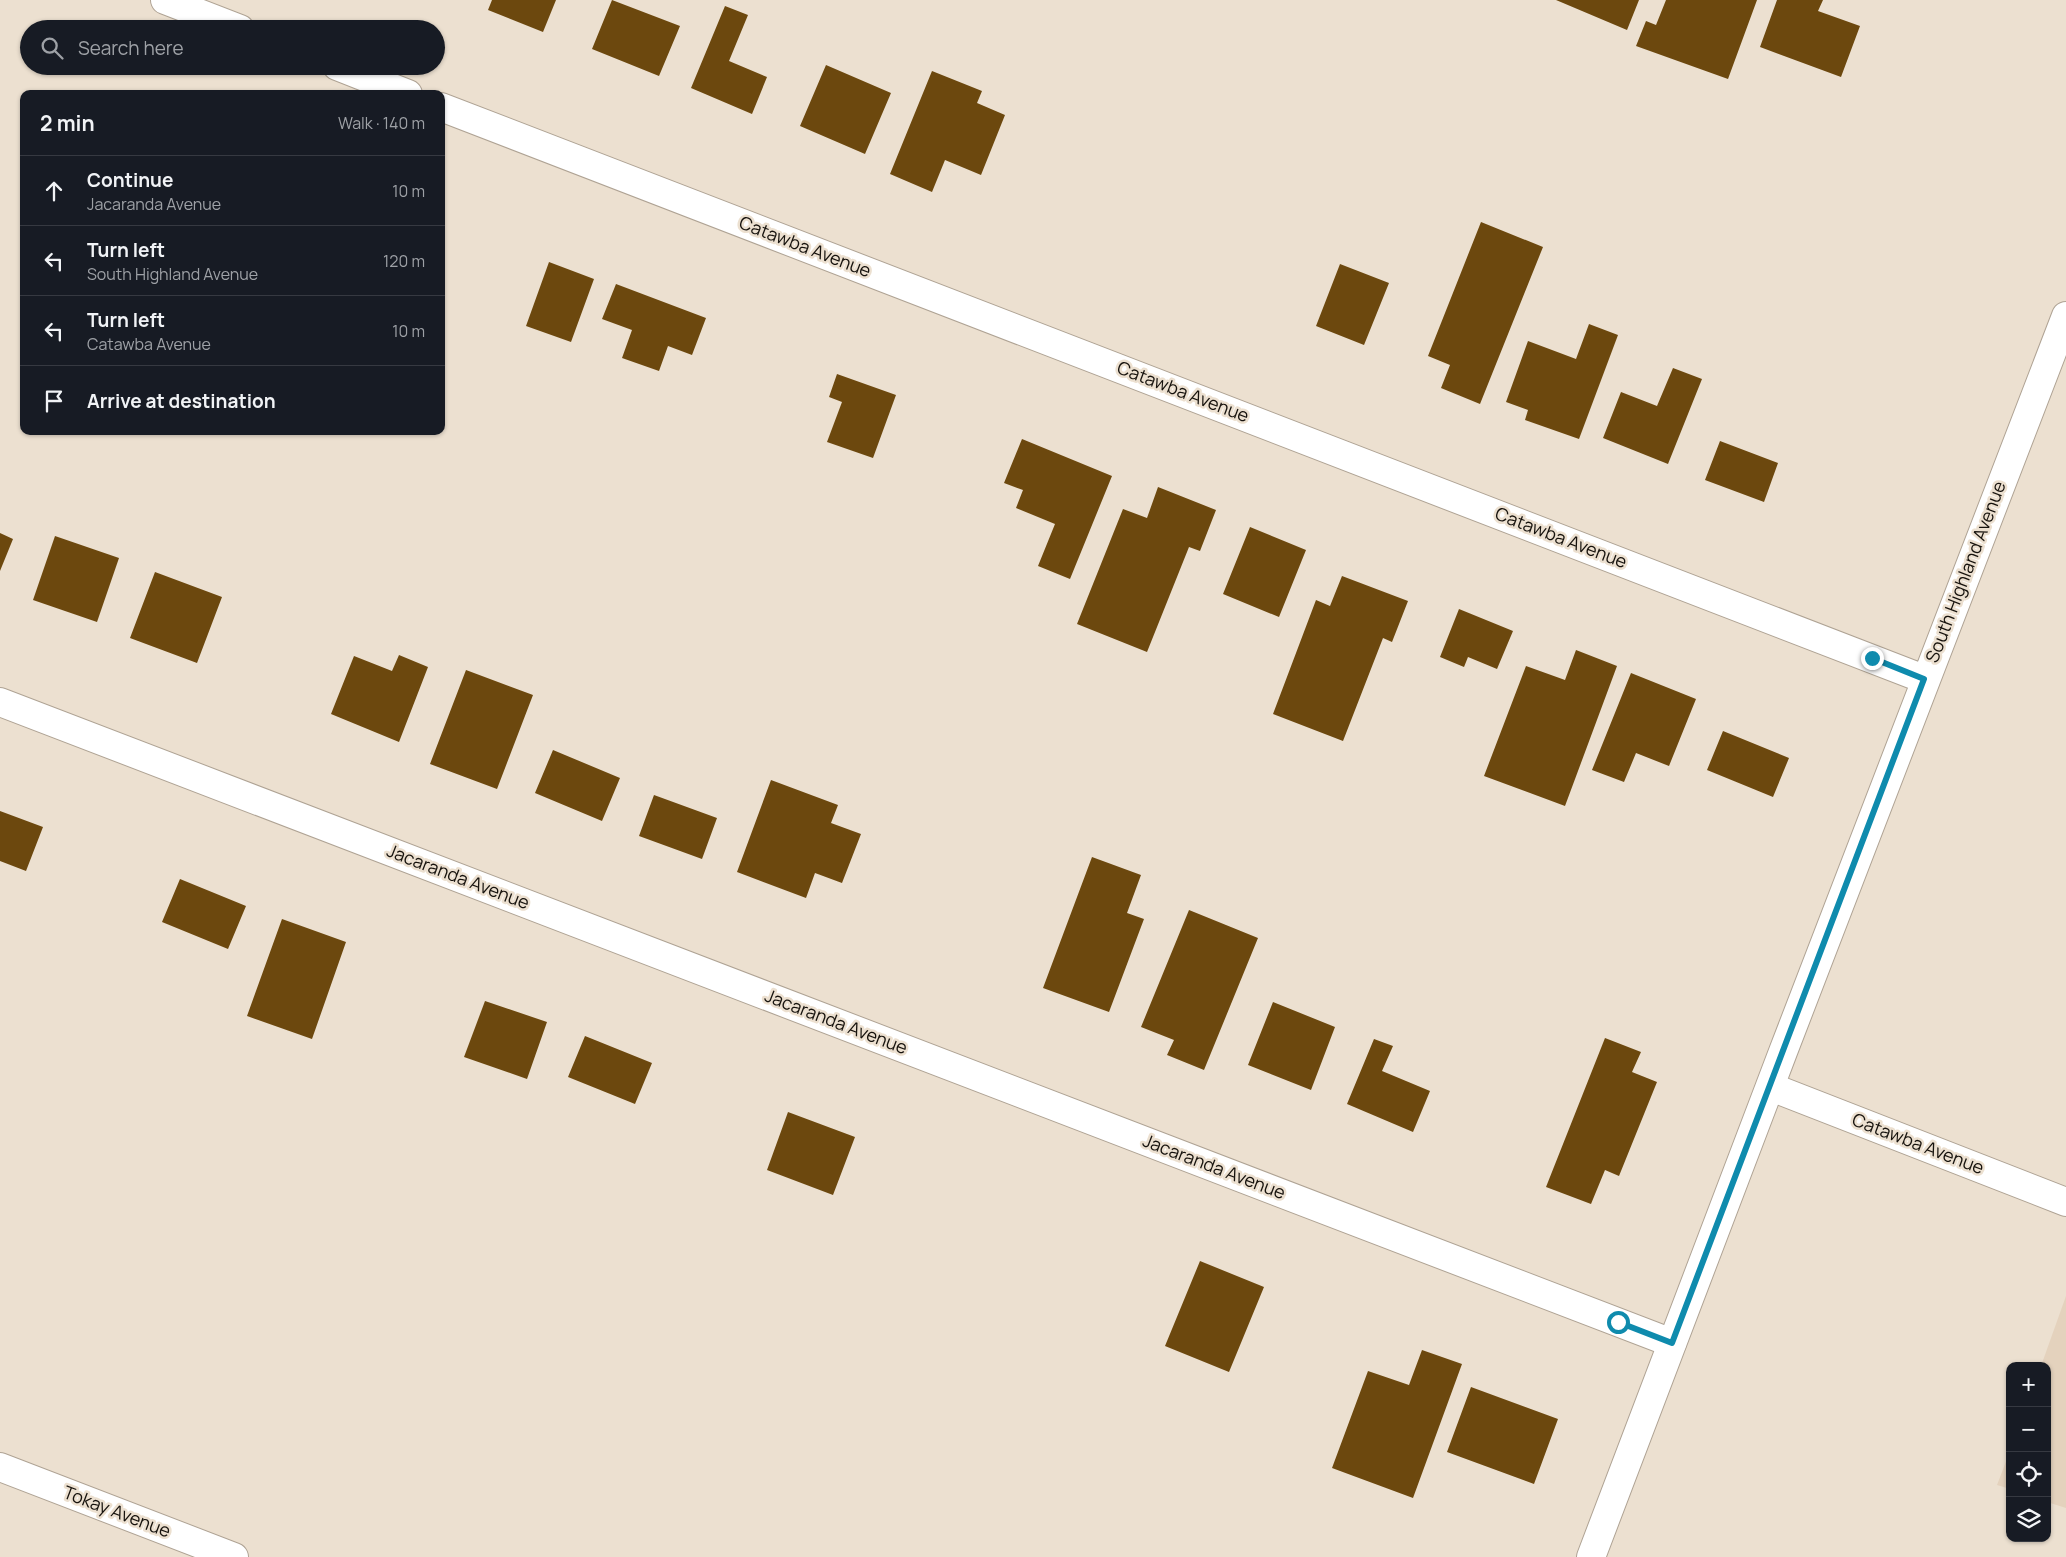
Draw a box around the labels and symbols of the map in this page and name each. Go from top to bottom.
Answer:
street label: Catawba Avenue [736,210,875,282]
street label: Catawba Avenue [1114,355,1253,427]
street label: South Highland Avenue [1919,477,2011,666]
street label: Catawba Avenue [1492,501,1631,573]
route end [1861,647,1884,670]
street label: Jacaranda Avenue [384,838,533,914]
street label: Jacaranda Avenue [762,983,911,1059]
street label: Catawba Avenue [1849,1107,1988,1179]
street label: Jacaranda Avenue [1140,1128,1289,1204]
route start [1607,1311,1630,1334]
street label: Tokay Avenue [60,1480,174,1543]

